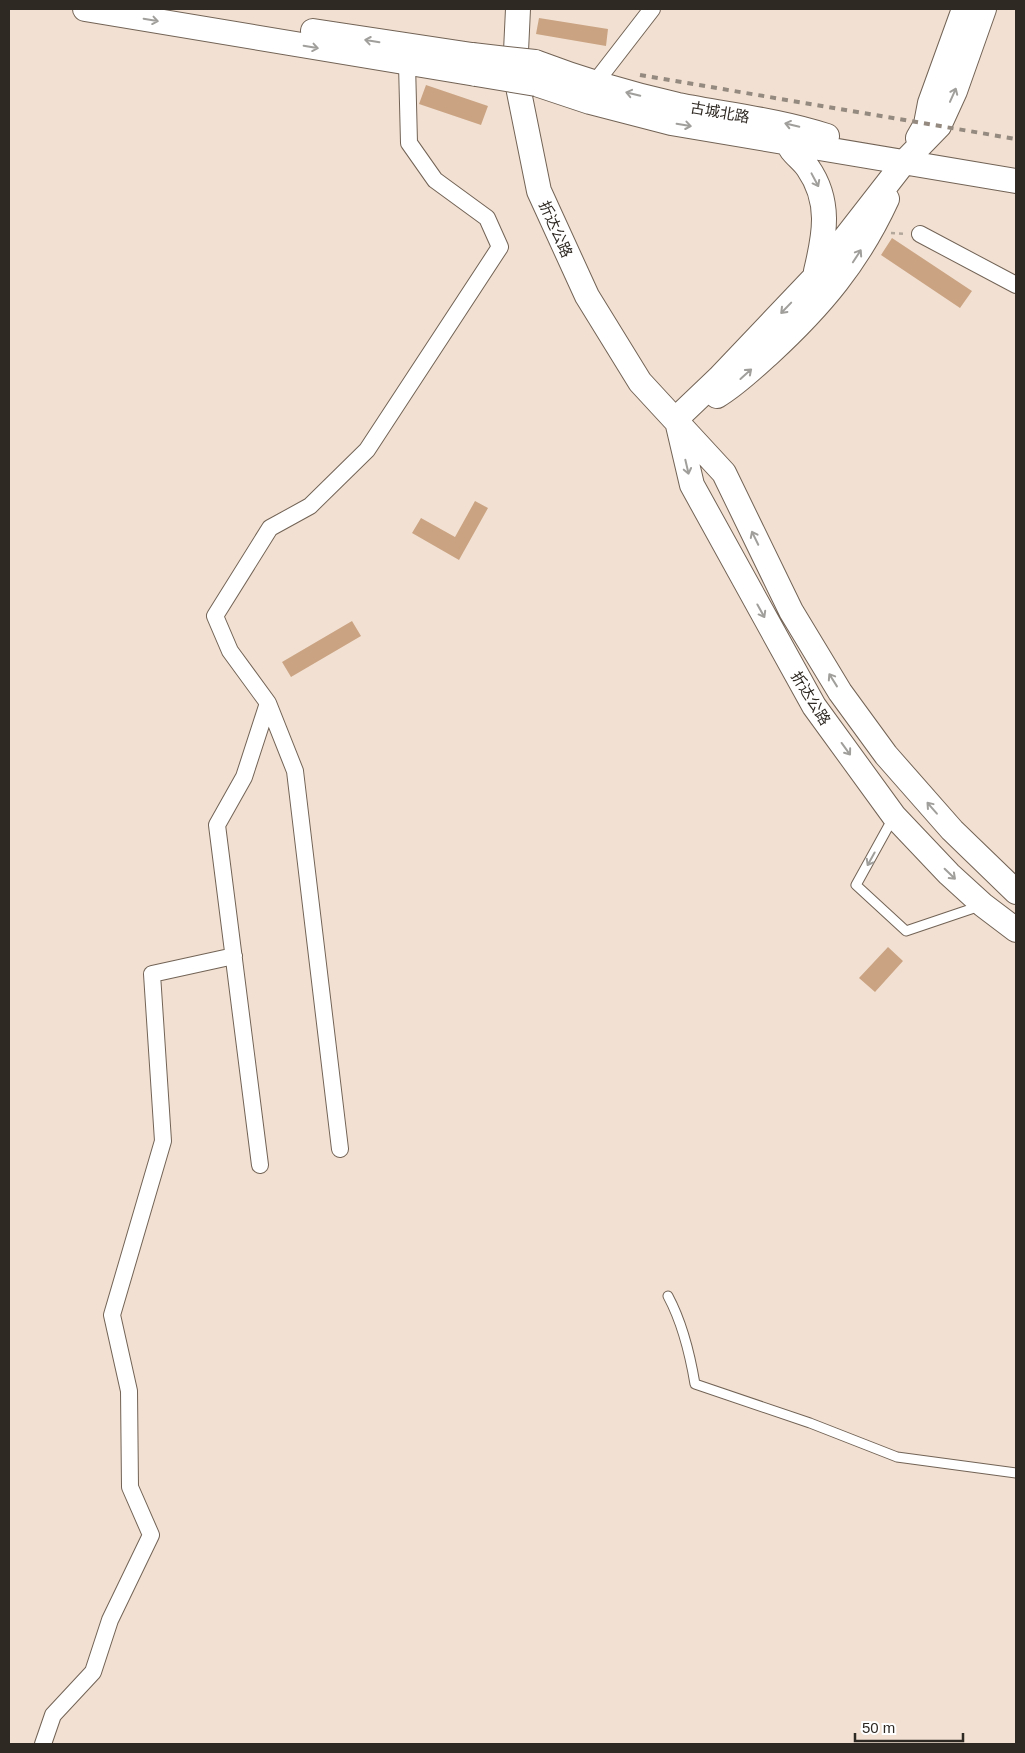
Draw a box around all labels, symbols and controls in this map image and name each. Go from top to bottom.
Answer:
one-way arrow [142,15,158,25]
one-way arrow [364,35,380,45]
one-way arrow [302,43,318,53]
one-way arrow [949,88,959,103]
one-way arrow [625,89,641,98]
street label: 古城北路 [689,98,751,126]
one-way arrow [675,120,691,130]
one-way arrow [784,120,800,129]
one-way arrow [810,172,820,187]
street label: 折达公路 [536,198,576,260]
one-way arrow [852,249,862,263]
one-way arrow [780,302,792,314]
one-way arrow [740,368,753,380]
one-way arrow [683,458,692,474]
one-way arrow [750,530,760,545]
one-way arrow [757,603,766,618]
street label: 折达公路 [788,668,834,728]
one-way arrow [827,674,837,688]
one-way arrow [840,742,851,756]
one-way arrow [927,802,938,815]
one-way arrow [865,851,875,865]
one-way arrow [943,868,956,880]
scale bar [855,1710,962,1742]
text: 50 m [862,1719,895,1736]

